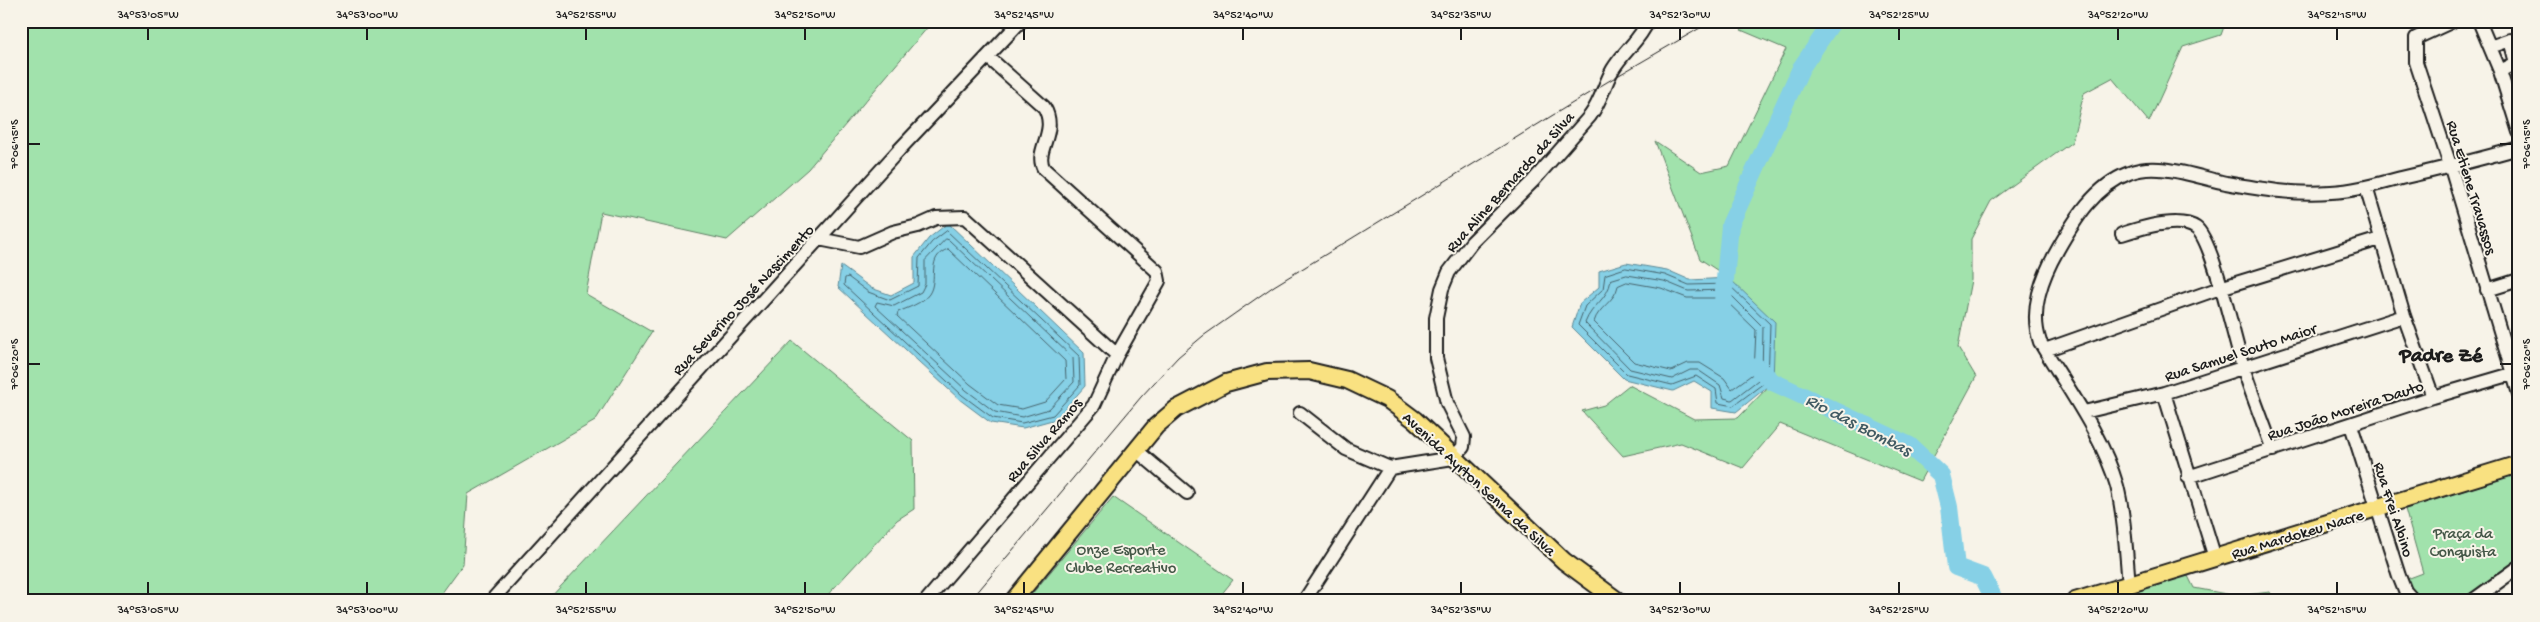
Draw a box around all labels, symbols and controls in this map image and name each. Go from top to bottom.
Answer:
text: 34°53'05"W [116,9,179,23]
text: 34°53'00"W [335,9,398,23]
text: 34°52'55"W [555,9,616,23]
text: 34°52'50"W [774,9,835,23]
text: 34°52'45"W [993,9,1054,23]
text: 34°52'40"W [1212,9,1273,23]
text: 34°52'35"W [1430,9,1491,23]
text: 34°52'30"W [1649,9,1710,23]
text: 34°52'25"W [1868,9,1929,23]
text: 34°52'20"W [2087,9,2148,23]
text: 34°52'15"W [2307,9,2366,23]
street label: Rua Aline Bernardo da Silva [1443,108,1581,258]
text: 7°06'15"S [9,119,23,170]
street label: Rua Etiene Travassos [2440,119,2499,258]
text: 7°06'15"S [2521,119,2535,170]
street label: Rua Severino José Nascimento [670,222,819,381]
street label: Rua Samuel Souto Maior [2163,320,2321,388]
text: 7°06'20"S [9,338,23,390]
text: 7°06'20"S [2521,338,2535,390]
district label: Padre Zé [2398,345,2484,370]
street label: Rua João Moreira Dauto [2266,378,2427,447]
water label: Rio das Bombas [1801,391,1916,463]
street label: Rua Silva Ramos [1004,394,1088,487]
street label: Avenida Ayrton Senna da Silva [1397,409,1559,562]
street label: Rua Frei Albino [2367,460,2416,560]
street label: Rua Mardokeu Nacre [2230,507,2367,565]
park label: Praça da Conquista [2430,526,2497,563]
park label: Onze Esporte Clube Recreativo [1066,542,1176,579]
text: 34°53'05"W [116,604,179,618]
text: 34°53'00"W [335,604,398,618]
text: 34°52'55"W [555,604,616,618]
text: 34°52'50"W [774,604,835,618]
text: 34°52'45"W [993,604,1054,618]
text: 34°52'40"W [1212,604,1273,618]
text: 34°52'35"W [1430,604,1491,618]
text: 34°52'30"W [1649,604,1710,618]
text: 34°52'25"W [1868,604,1929,618]
text: 34°52'20"W [2087,604,2148,618]
text: 34°52'15"W [2307,604,2366,618]

